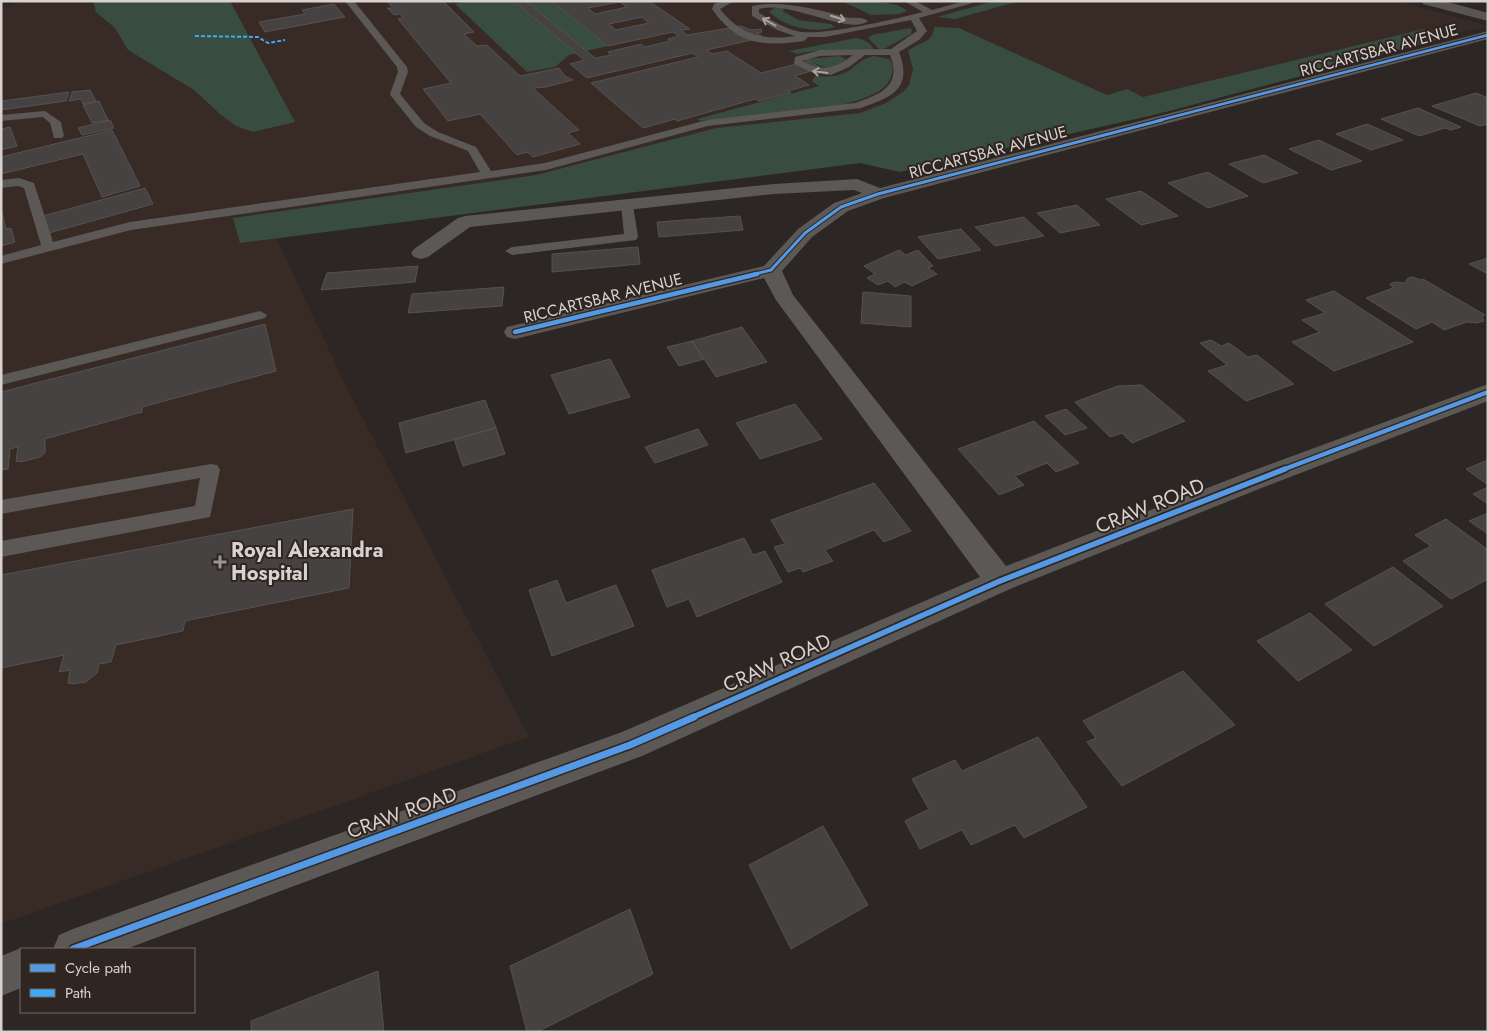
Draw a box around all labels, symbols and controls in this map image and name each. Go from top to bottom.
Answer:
one-way arrow [830,13,846,23]
one-way arrow [762,17,777,27]
street label: RICCARTSBAR AVENUE [1297,18,1461,82]
one-way arrow [812,67,828,77]
street label: RICCARTSBAR AVENUE [906,120,1070,184]
street label: RICCARTSBAR AVENUE [521,267,685,329]
street label: CRAW ROAD [1091,471,1209,541]
place label: Royal Alexandra Hospital [231,536,384,588]
marker: Royal Alexandra Hospital [213,555,227,569]
street label: CRAW ROAD [719,626,835,700]
street label: CRAW ROAD [343,780,461,846]
legend [20,948,195,1013]
text: Cycle path [65,957,132,979]
text: Path [65,982,91,1004]

